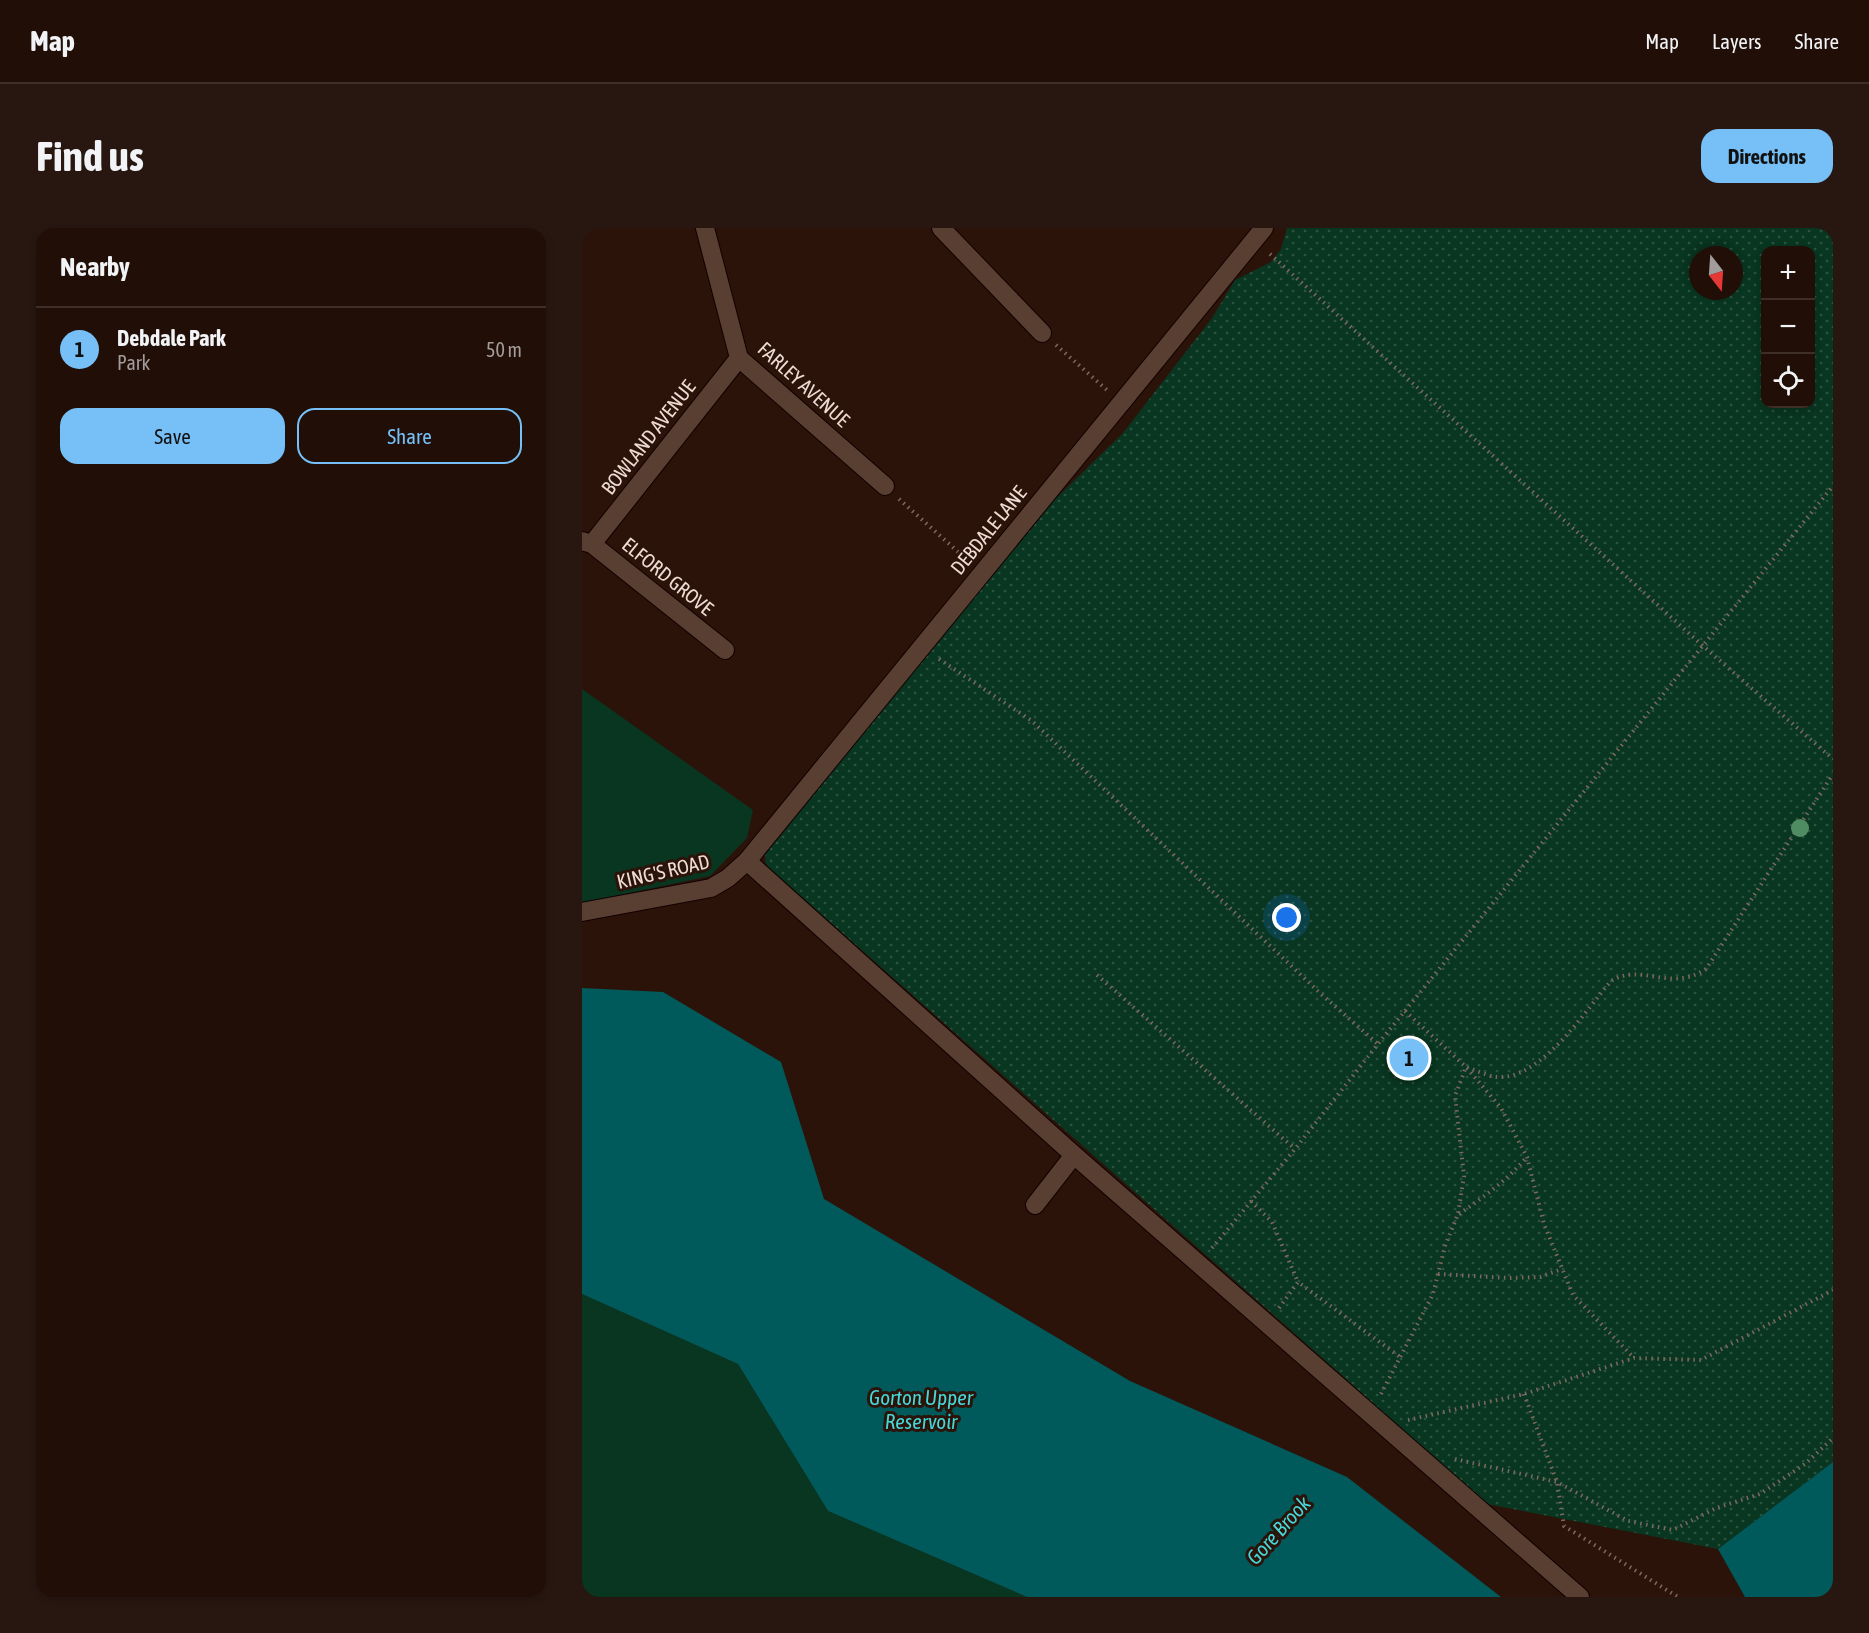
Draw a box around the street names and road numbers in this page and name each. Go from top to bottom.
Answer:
street label: FARLEY AVENUE [753,337,855,431]
street label: BOWLAND AVENUE [596,375,700,499]
street label: DEBDALE LANE [945,481,1031,579]
street label: ELFORD GROVE [618,532,718,620]
street label: KING'S ROAD [615,849,711,893]

